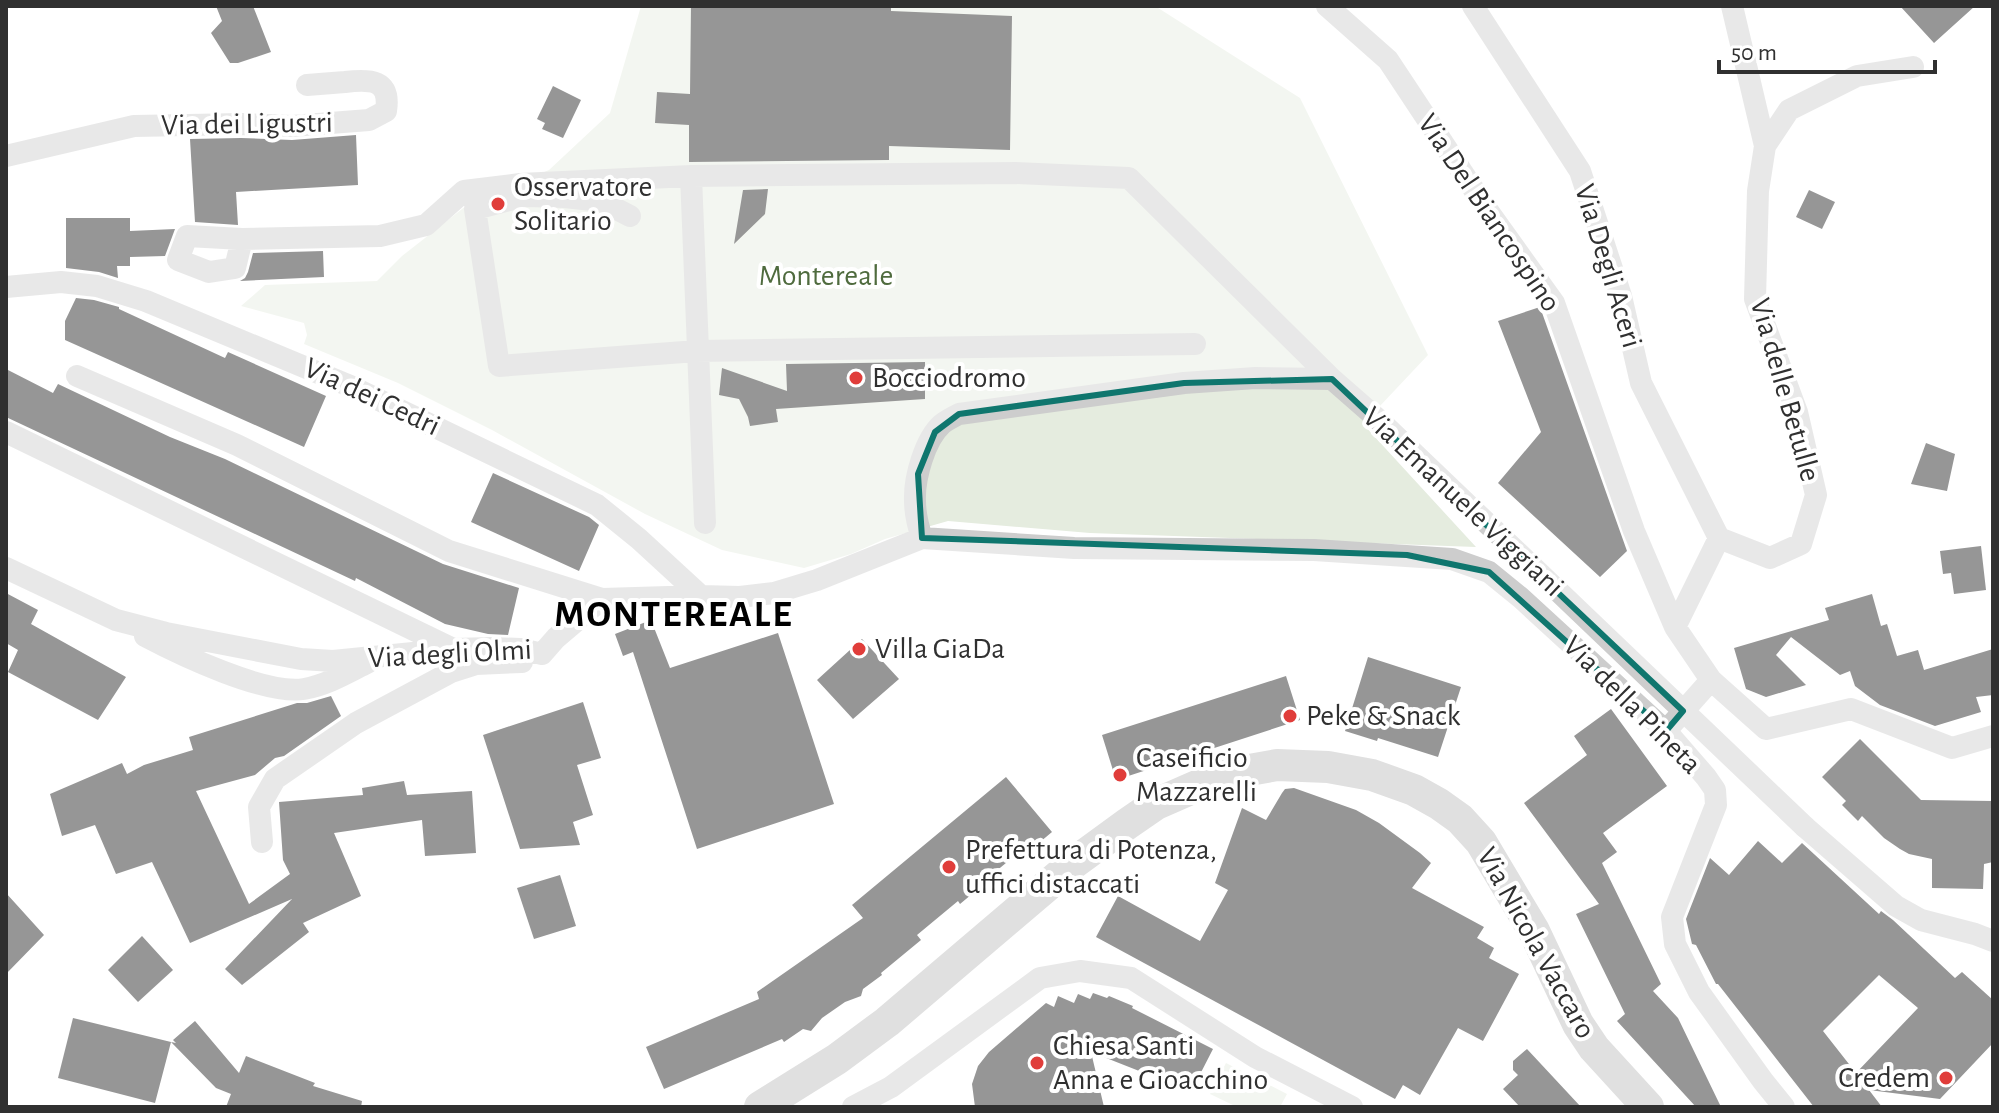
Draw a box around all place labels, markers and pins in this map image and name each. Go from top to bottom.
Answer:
place label: Osservatore Solitario [514,172,652,236]
marker: Osservatore Solitario [489,195,507,213]
place label: Bocciodromo [872,363,1026,393]
marker: Bocciodromo [847,369,865,387]
place label: Villa GiaDa [875,634,1005,664]
marker: Villa GiaDa [850,640,868,658]
place label: Peke & Snack [1306,701,1461,731]
marker: Peke & Snack [1281,707,1299,725]
place label: Caseificio Mazzarelli [1136,743,1257,807]
marker: Caseificio Mazzarelli [1111,766,1129,784]
place label: Prefettura di Potenza, uffici distaccati [965,835,1217,899]
marker: Prefettura di Potenza, uffici distaccati [940,858,958,876]
place label: Chiesa Santi Anna e Gioacchino [1053,1031,1268,1095]
marker: Chiesa Santi Anna e Gioacchino [1028,1054,1046,1072]
place label: Credem [1838,1063,1930,1093]
marker: Credem [1937,1069,1955,1087]

